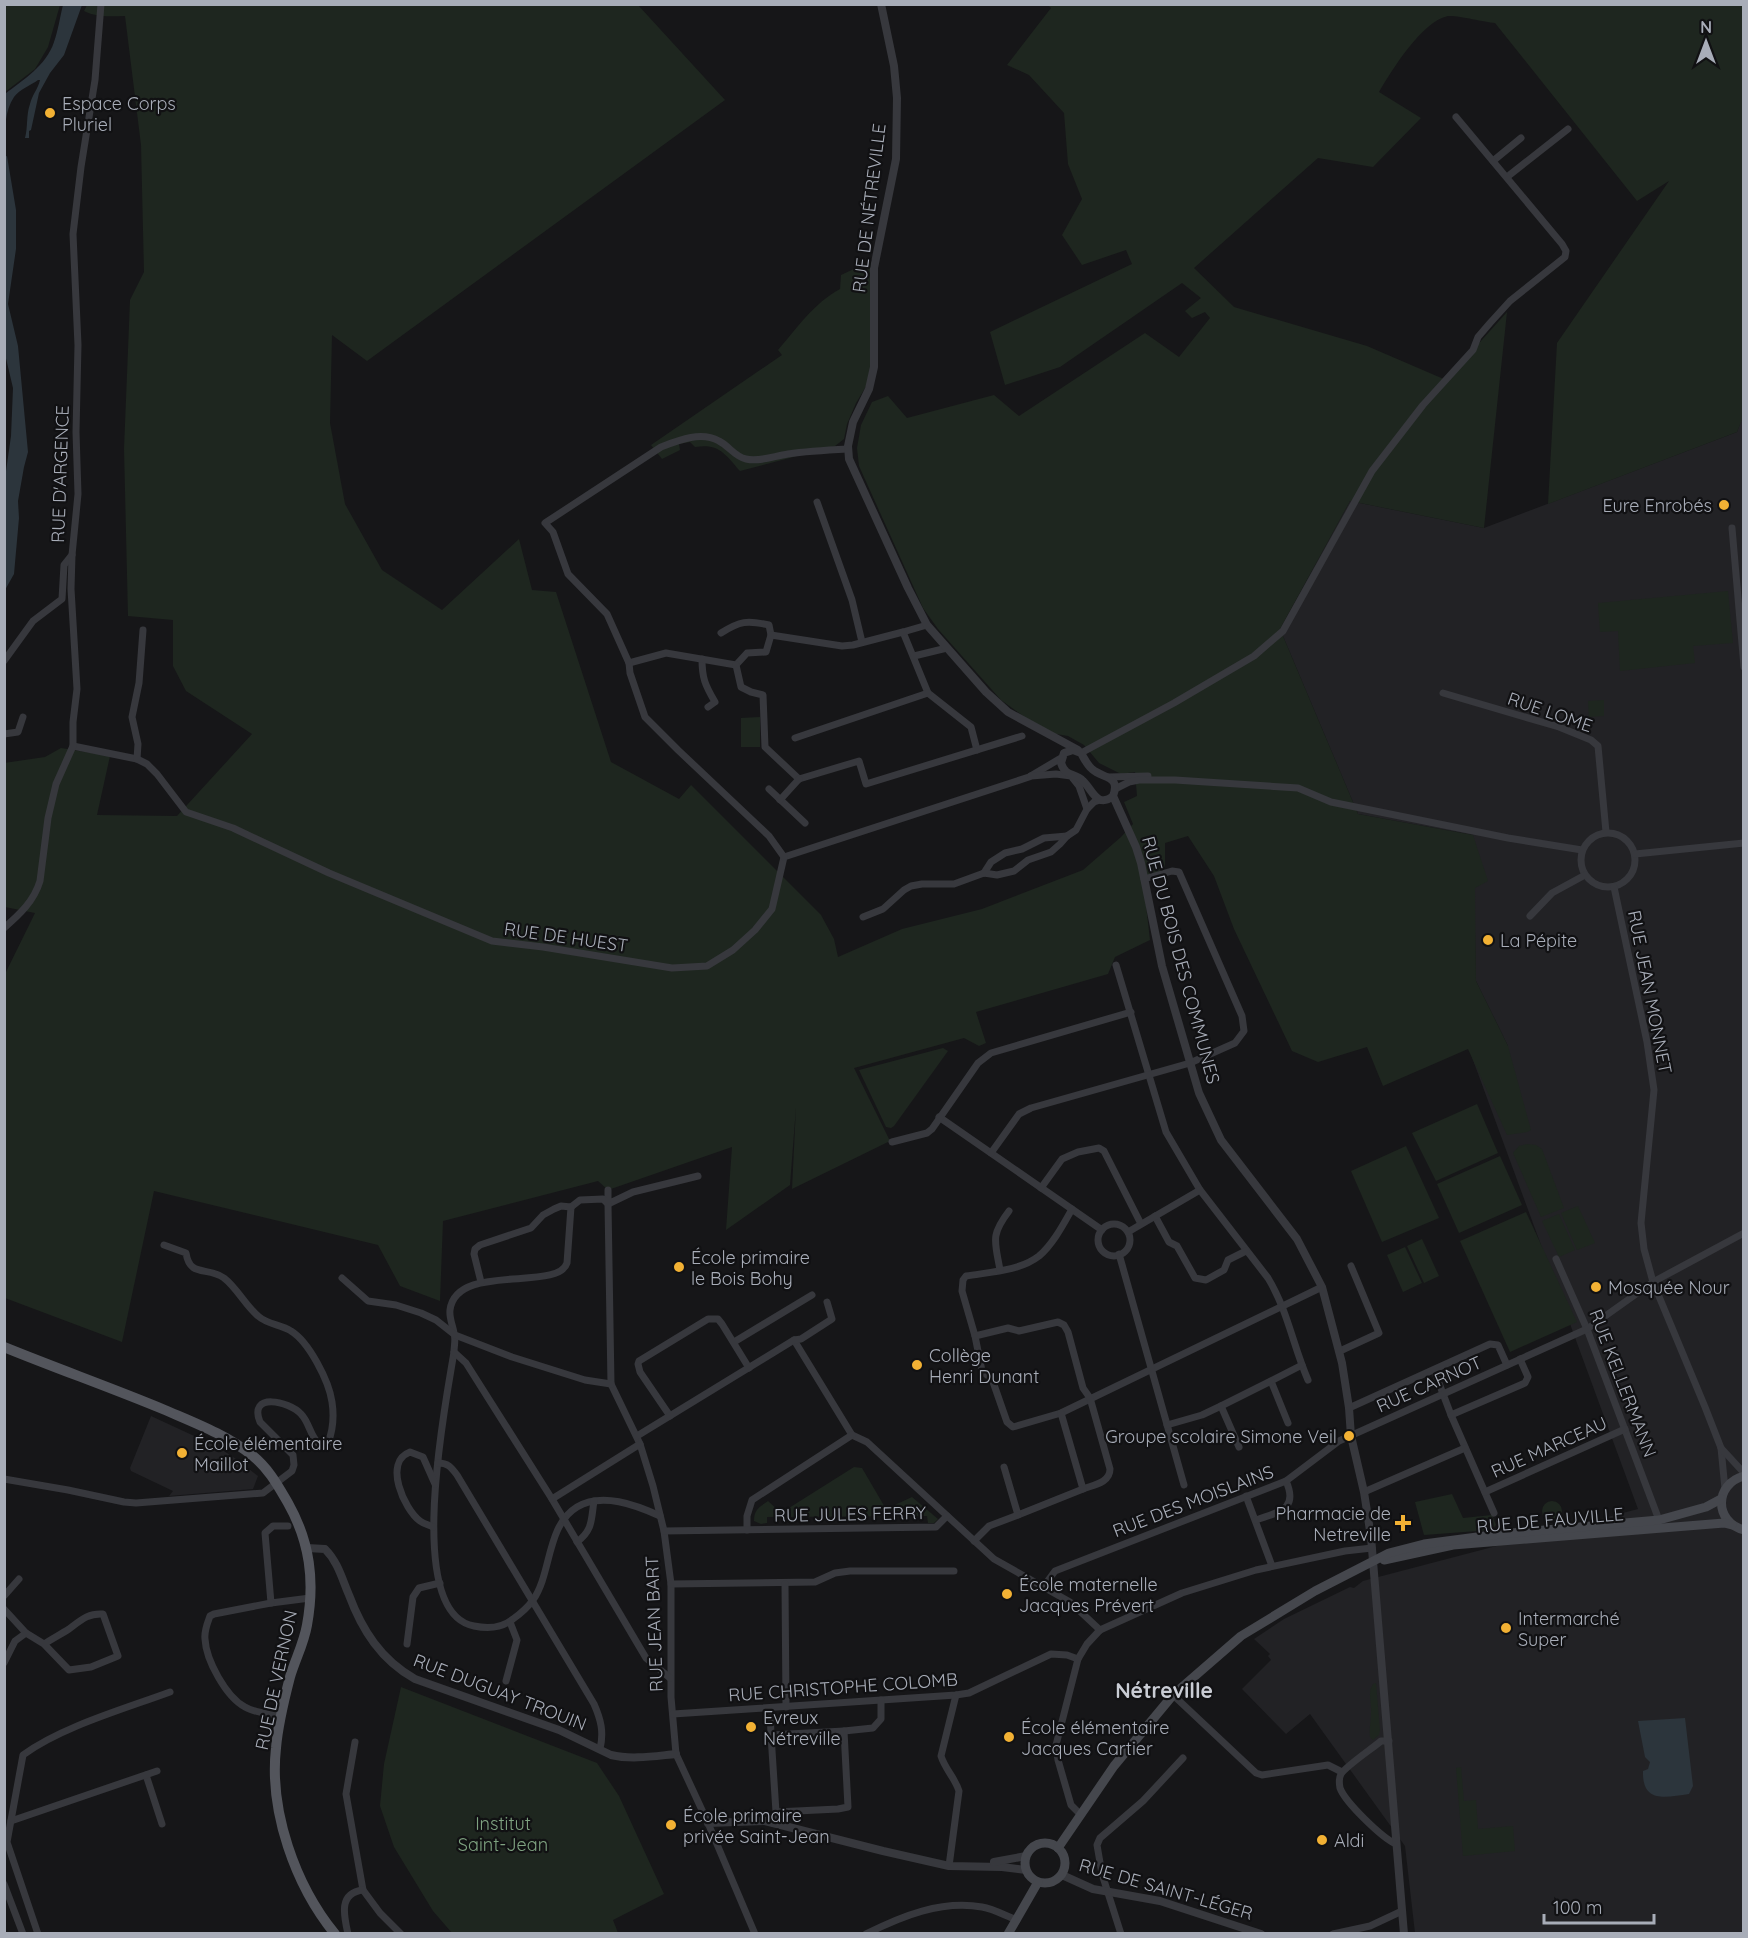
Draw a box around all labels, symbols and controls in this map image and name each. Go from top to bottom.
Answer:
north arrow [1676,12,1736,72]
text: N [1700,17,1712,37]
place label: Espace Corps Pluriel [62,92,176,136]
marker: Espace Corps Pluriel [43,106,57,120]
street label: RUE DE NÉTREVILLE [847,122,891,294]
street label: RUE D'ARGENCE [46,405,74,543]
place label: Eure Enrobés [1603,494,1712,517]
marker: Eure Enrobés [1717,498,1731,512]
street label: RUE LOME [1505,687,1595,737]
street label: RUE DU BOIS DES COMMUNES [1137,834,1225,1086]
street label: RUE JEAN MONNET [1623,908,1677,1076]
street label: RUE DE HUEST [502,917,630,957]
place label: La Pépite [1500,929,1577,952]
marker: La Pépite [1481,933,1495,947]
place label: École primaire le Bois Bohy [691,1246,810,1290]
marker: École primaire le Bois Bohy [672,1260,686,1274]
place label: Mosquée Nour [1608,1276,1730,1299]
marker: Mosquée Nour [1589,1280,1603,1294]
street label: RUE KELLERMANN [1584,1306,1662,1460]
place label: Collège Henri Dunant [929,1344,1039,1388]
street label: RUE CARNOT [1373,1351,1485,1417]
marker: Collège Henri Dunant [910,1358,924,1372]
street label: RUE MARCEAU [1487,1411,1611,1483]
place label: Groupe scolaire Simone Veil [1105,1425,1337,1448]
marker: Groupe scolaire Simone Veil [1342,1429,1356,1443]
place label: École élémentaire Maillot [194,1432,342,1476]
marker: École élémentaire Maillot [175,1446,189,1460]
street label: RUE DES MOISLAINS [1109,1460,1277,1542]
street label: RUE JULES FERRY [774,1501,926,1527]
place label: Pharmacie de Netreville [1276,1502,1391,1546]
street label: RUE DE FAUVILLE [1475,1502,1625,1538]
marker: Pharmacie de Netreville [1396,1516,1410,1530]
street label: RUE JEAN BART [640,1555,668,1692]
place label: École maternelle Jacques Prévert [1019,1573,1158,1617]
marker: École maternelle Jacques Prévert [1000,1587,1014,1601]
place label: Intermarché Super [1518,1607,1620,1651]
street label: RUE DE VERNON [250,1608,302,1752]
marker: Intermarché Super [1499,1621,1513,1635]
street label: RUE DUGUAY TROUIN [410,1648,590,1736]
street label: RUE CHRISTOPHE COLOMB [728,1668,958,1706]
district label: Nétreville [1115,1677,1213,1703]
place label: Evreux Nétreville [763,1706,841,1750]
place label: École élémentaire Jacques Cartier [1021,1716,1169,1760]
marker: Evreux Nétreville [744,1720,758,1734]
marker: École élémentaire Jacques Cartier [1002,1730,1016,1744]
place label: École primaire privée Saint-Jean [683,1804,830,1848]
park label: Institut Saint-Jean [458,1812,548,1856]
marker: École primaire privée Saint-Jean [664,1818,678,1832]
place label: Aldi [1334,1829,1364,1852]
marker: Aldi [1315,1833,1329,1847]
street label: RUE DE SAINT-LÉGER [1076,1853,1256,1925]
scale bar [1544,1887,1654,1925]
text: 100 m [1553,1896,1602,1919]

